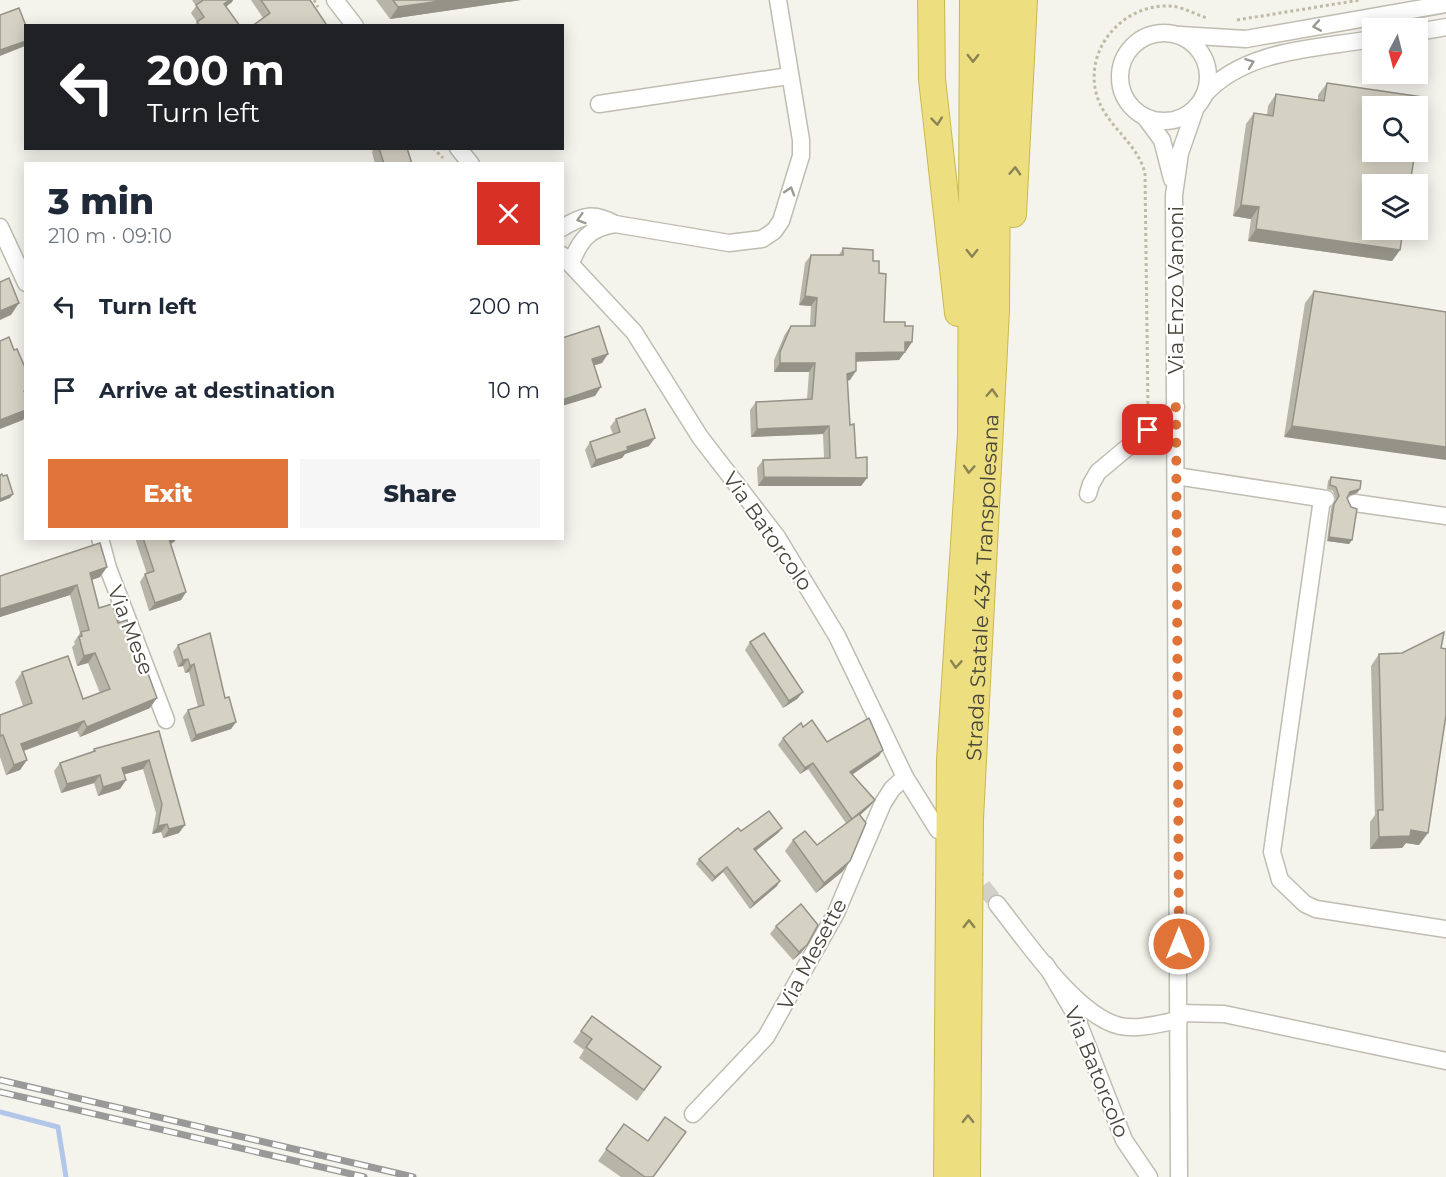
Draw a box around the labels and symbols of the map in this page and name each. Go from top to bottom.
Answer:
north arrow [1362,18,1428,84]
one-way arrow [1312,19,1322,32]
one-way arrow [967,54,979,63]
one-way arrow [1244,58,1255,70]
one-way arrow [930,117,943,126]
one-way arrow [1009,167,1022,176]
one-way arrow [783,186,795,197]
street label: Via Enzo Vanoni [1163,206,1188,374]
one-way arrow [576,212,587,224]
one-way arrow [966,249,978,258]
one-way arrow [985,389,998,398]
pin [1122,404,1173,455]
street label: Strada Statale 434 Transpolesana [960,413,1003,761]
one-way arrow [962,465,975,474]
street label: Via Batorcolo [718,467,818,595]
street label: Via Mese [103,582,159,678]
one-way arrow [950,660,963,669]
street label: Via Mesette [772,894,852,1014]
position arrow [1147,912,1211,976]
one-way arrow [963,919,975,928]
street label: Via Batorcolo [1059,1003,1135,1141]
one-way arrow [962,1114,974,1123]

